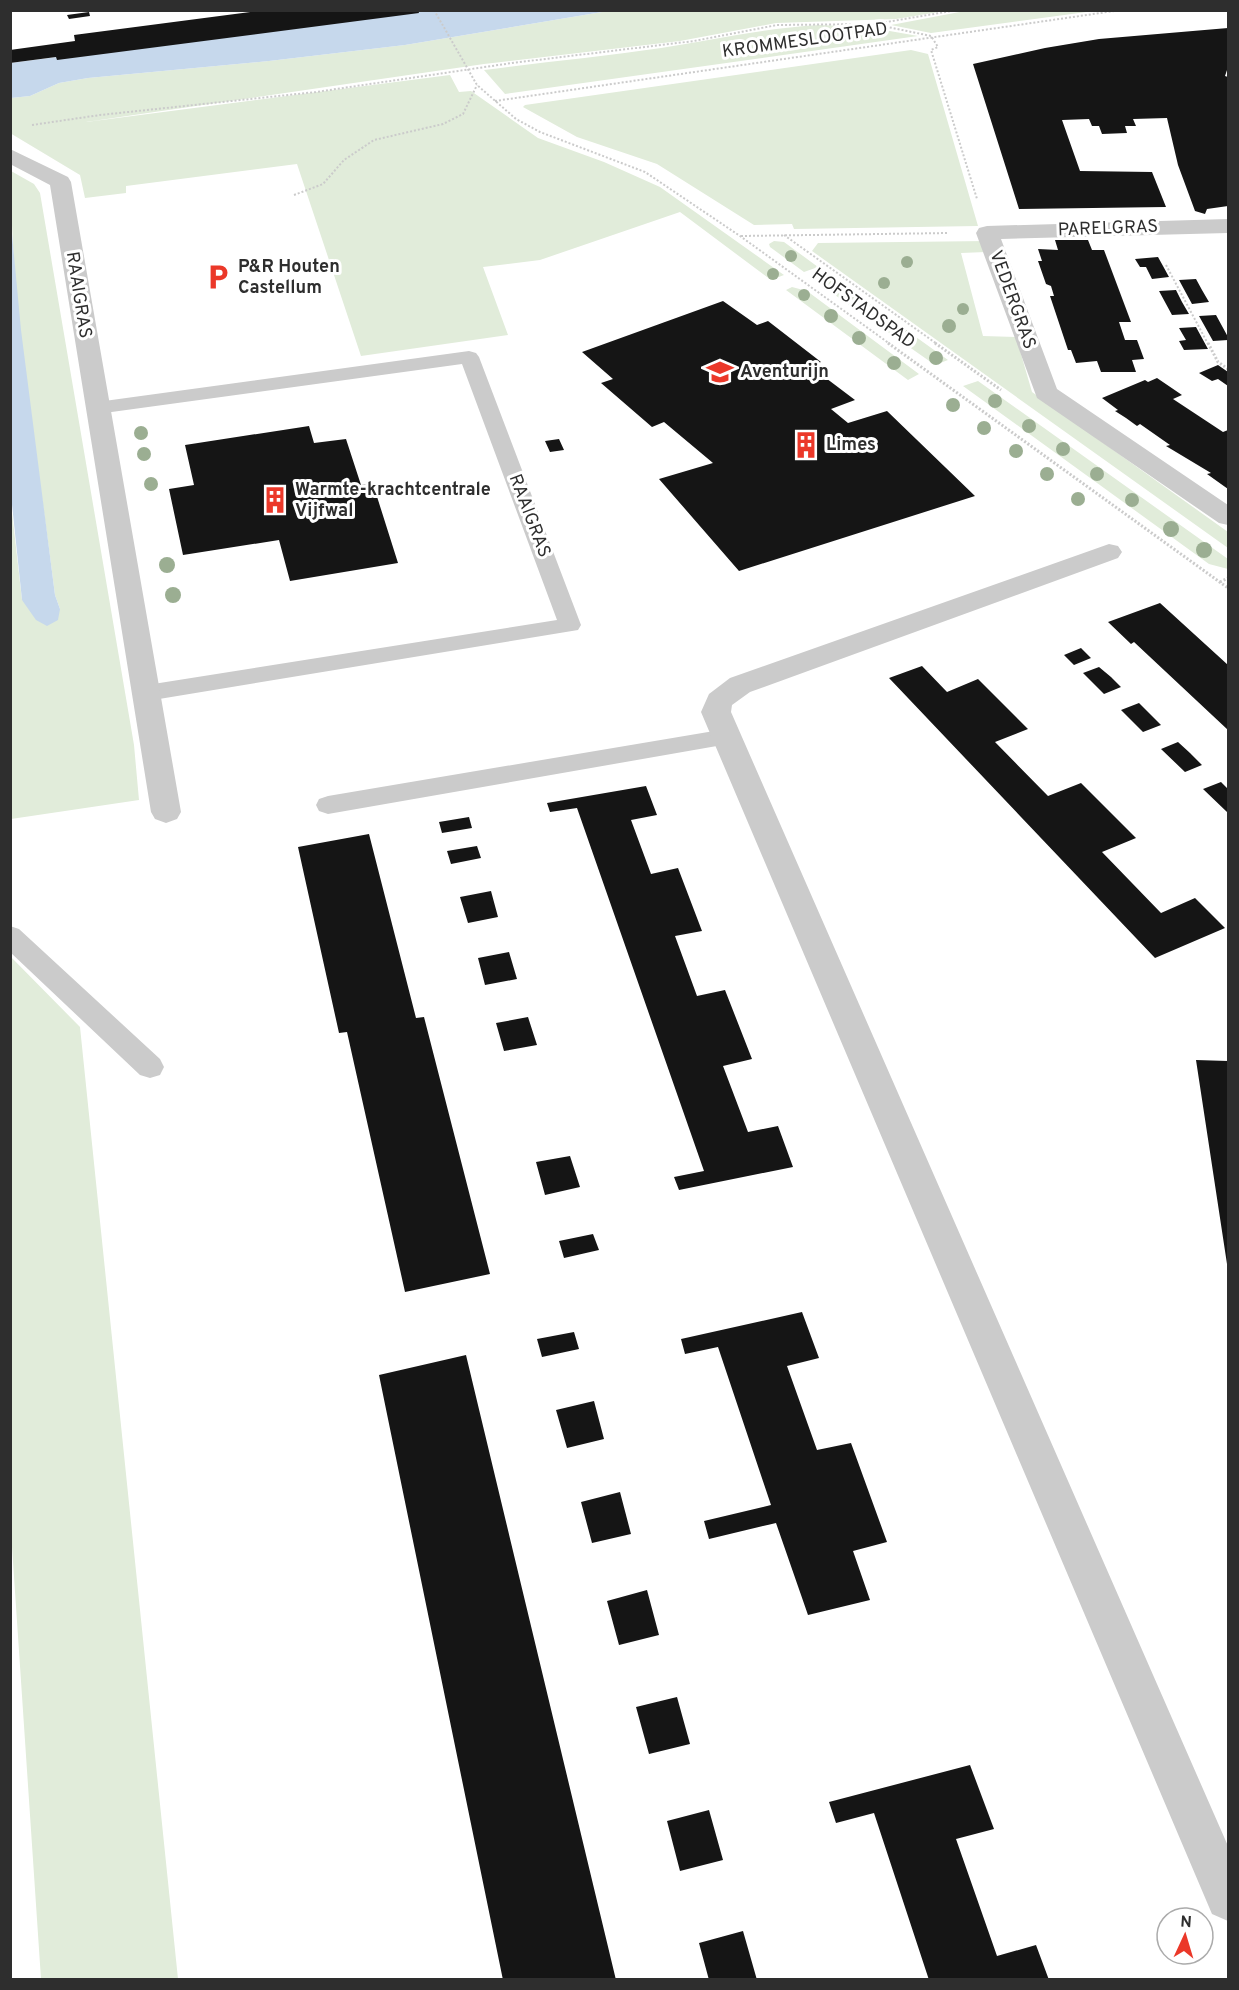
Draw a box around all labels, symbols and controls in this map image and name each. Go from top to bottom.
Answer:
street label: KROMMESLOOTPAD [721,18,889,64]
street label: PARELGRAS [1057,216,1159,242]
street label: VEDERGRAS [984,248,1040,352]
street label: RAAIGRAS [60,250,96,340]
place label: P&R Houten Castellum [238,256,340,300]
parking icon: P&R Houten Castellum [203,262,233,292]
street label: HOFSTADSPAD [807,264,919,354]
school or university icon: Aventurijn [705,357,735,387]
place label: Aventurijn [740,361,829,384]
building icon: Limes [791,430,821,460]
place label: Limes [826,434,876,457]
street label: RAAIGRAS [503,471,555,561]
place label: Warmte-krachtcentrale Vijfwal [295,479,491,523]
building icon: Warmte-krachtcentrale Vijfwal [260,485,290,515]
north arrow [1155,1906,1215,1966]
text: N [1179,1913,1192,1933]

